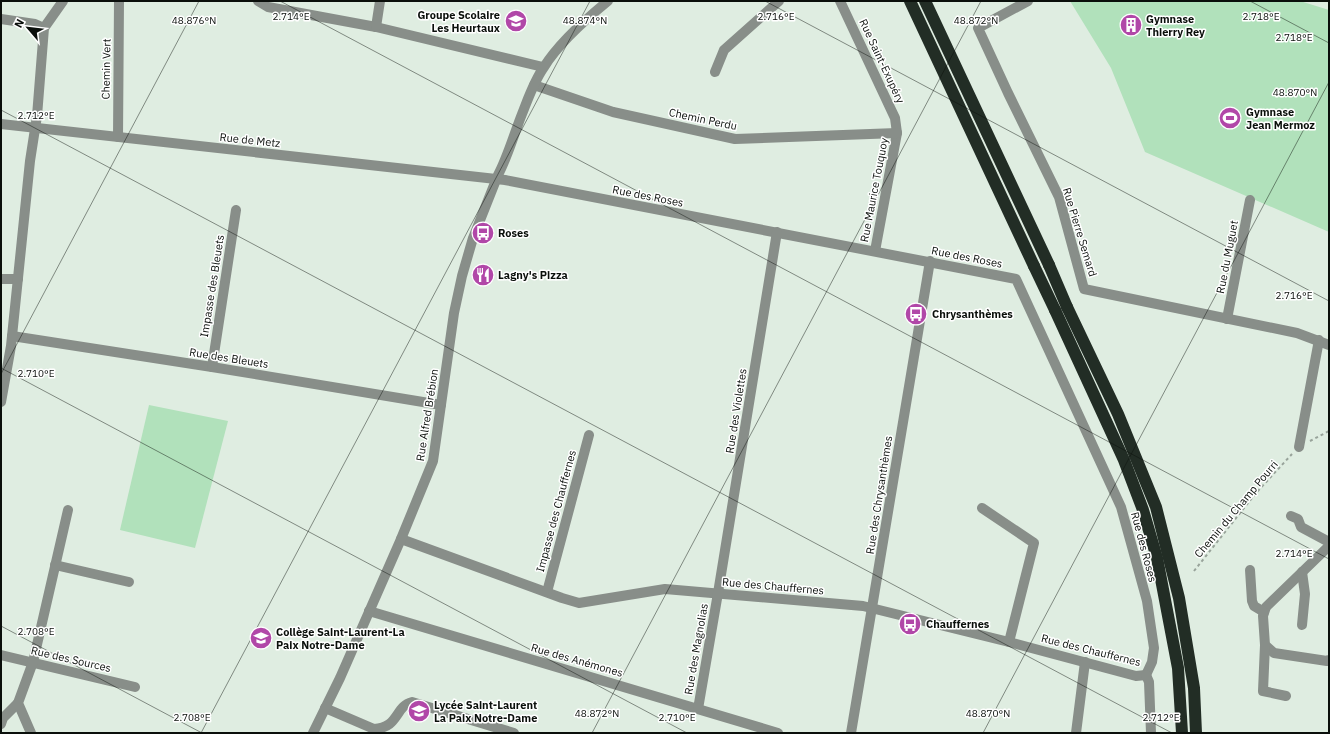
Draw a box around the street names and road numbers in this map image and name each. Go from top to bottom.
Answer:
street label: Rue Saint-Exupéry [856,17,908,106]
street label: Chemin Vert [98,38,114,99]
street label: Chemin Perdu [668,105,738,133]
street label: Rue de Metz [219,130,281,150]
street label: Rue Maurice Touquoy [857,136,891,243]
street label: Rue des Roses [611,182,685,210]
street label: Rue Pierre Semard [1060,186,1100,278]
street label: Rue du Muguet [1213,219,1241,295]
street label: Impasse des Bleuets [197,234,227,338]
street label: Rue des Roses [930,243,1004,271]
street label: Rue des Bleuets [188,345,270,371]
street label: Rue des Violettes [722,367,750,455]
street label: Rue Alfred Brébion [413,368,441,462]
street label: Rue des Chrysanthèmes [863,435,895,555]
street label: Impasse des Chauffernes [533,448,579,574]
street label: Chemin du Champ Pourri [1191,457,1281,561]
street label: Rue des Roses [1128,510,1160,584]
street label: Rue des Chauffernes [721,575,825,597]
street label: Rue des Magnolias [681,602,711,696]
street label: Rue des Chauffernes [1040,631,1142,669]
street label: Rue des Anémones [529,640,625,680]
street label: Rue des Sources [29,643,113,675]

